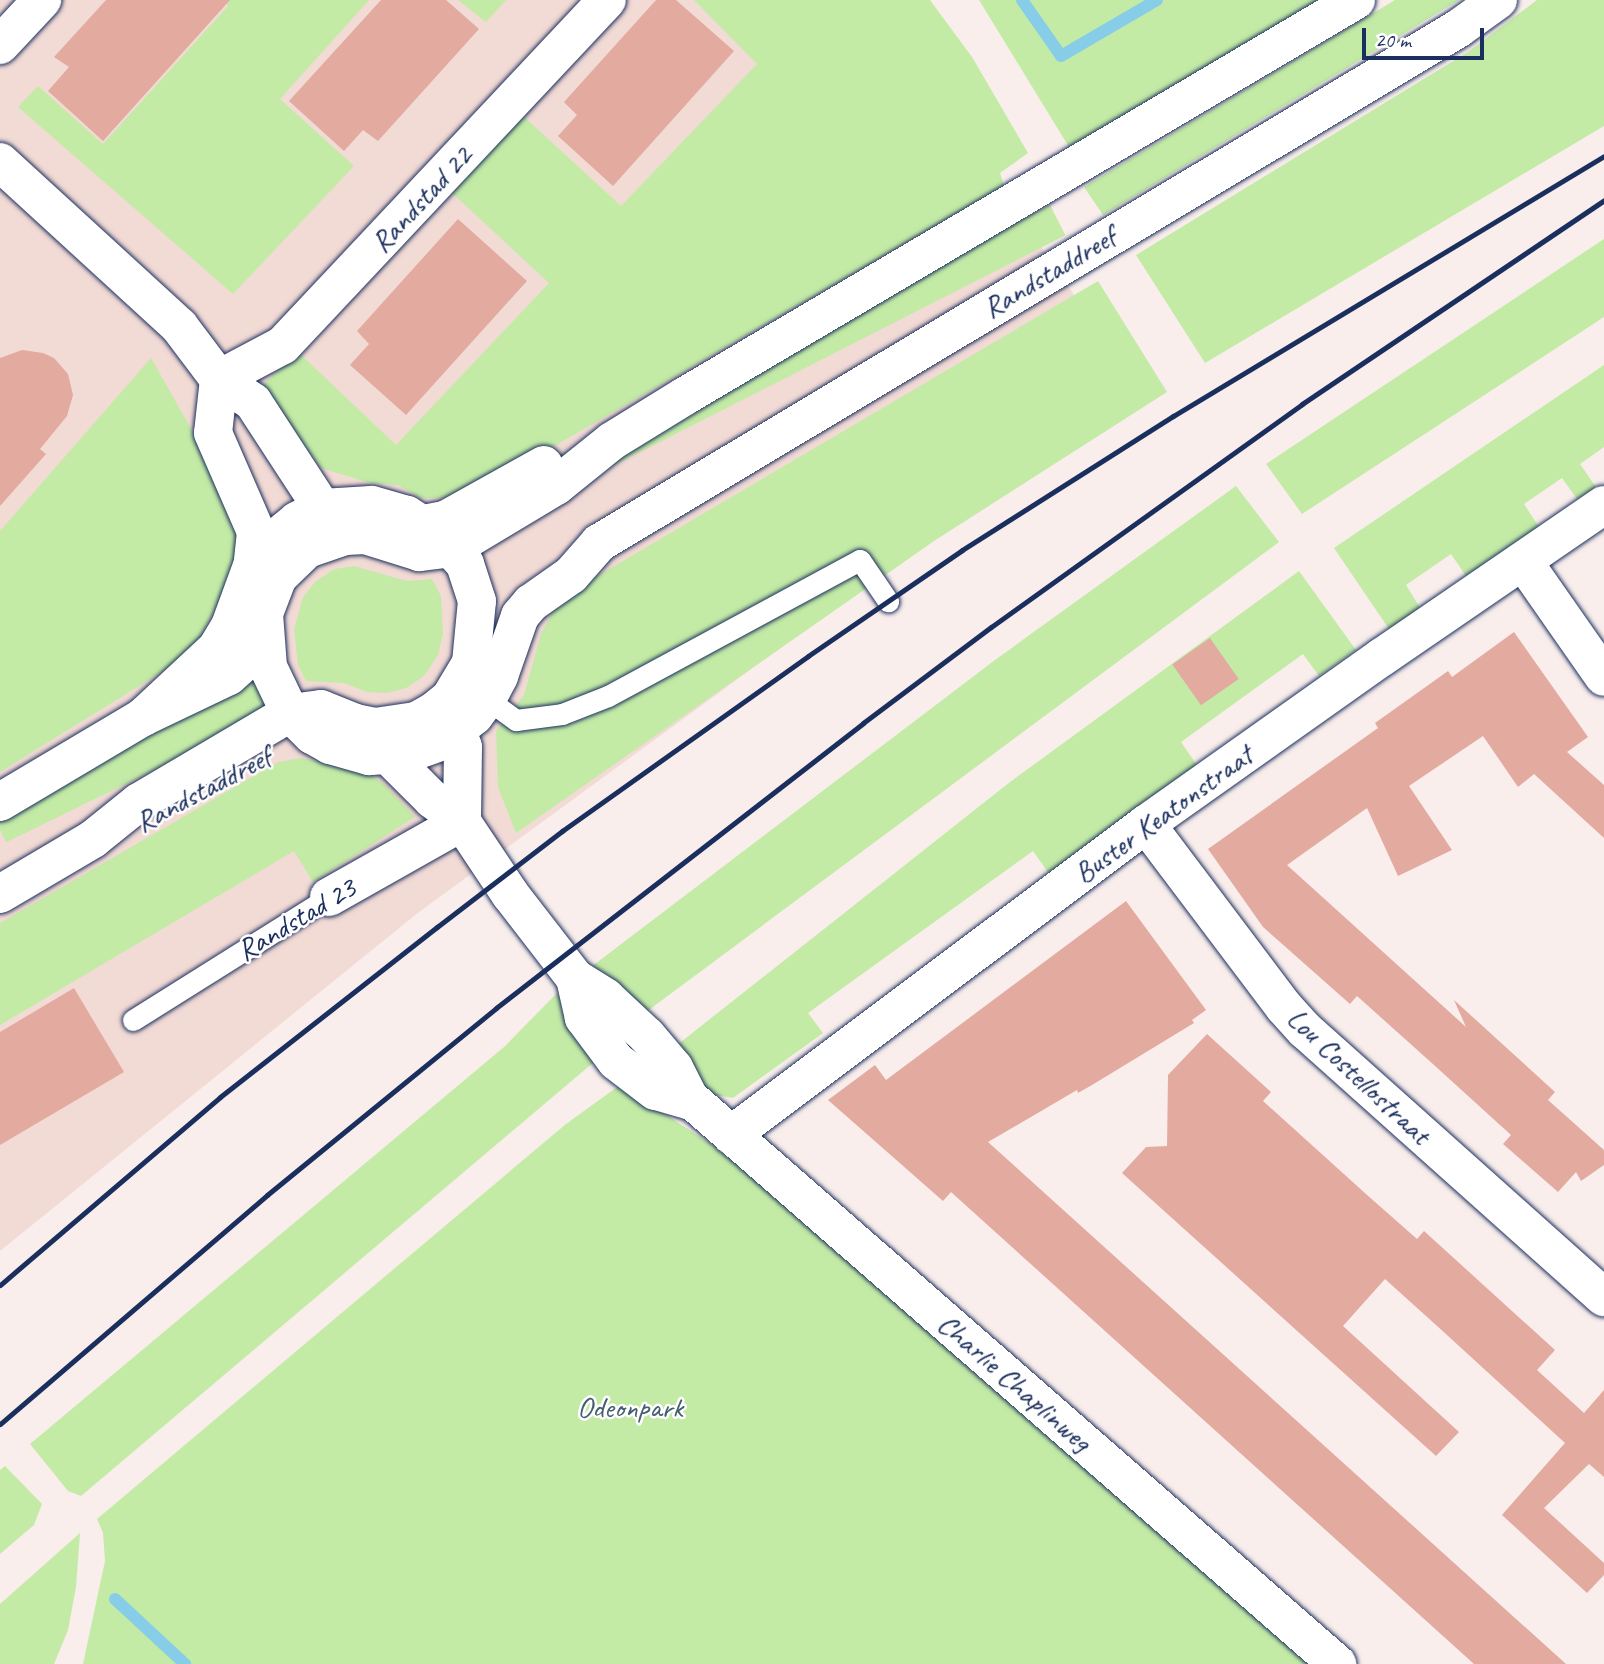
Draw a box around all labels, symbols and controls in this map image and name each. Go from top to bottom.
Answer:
scale bar [1366,14,1488,58]
text: 20 m [1375,27,1411,53]
street label: Randstad 22 [363,138,479,260]
street label: Randstaddreef [976,218,1122,326]
street label: Randstaddreef [129,738,277,840]
street label: Buster Keatonstraat [1067,738,1259,890]
street label: Randstad 23 [230,869,362,969]
street label: Lou Costellostraat [1280,1000,1438,1152]
street label: Charlie Chaplinweg [931,1305,1099,1459]
park label: Odeonpark [577,1389,683,1425]

